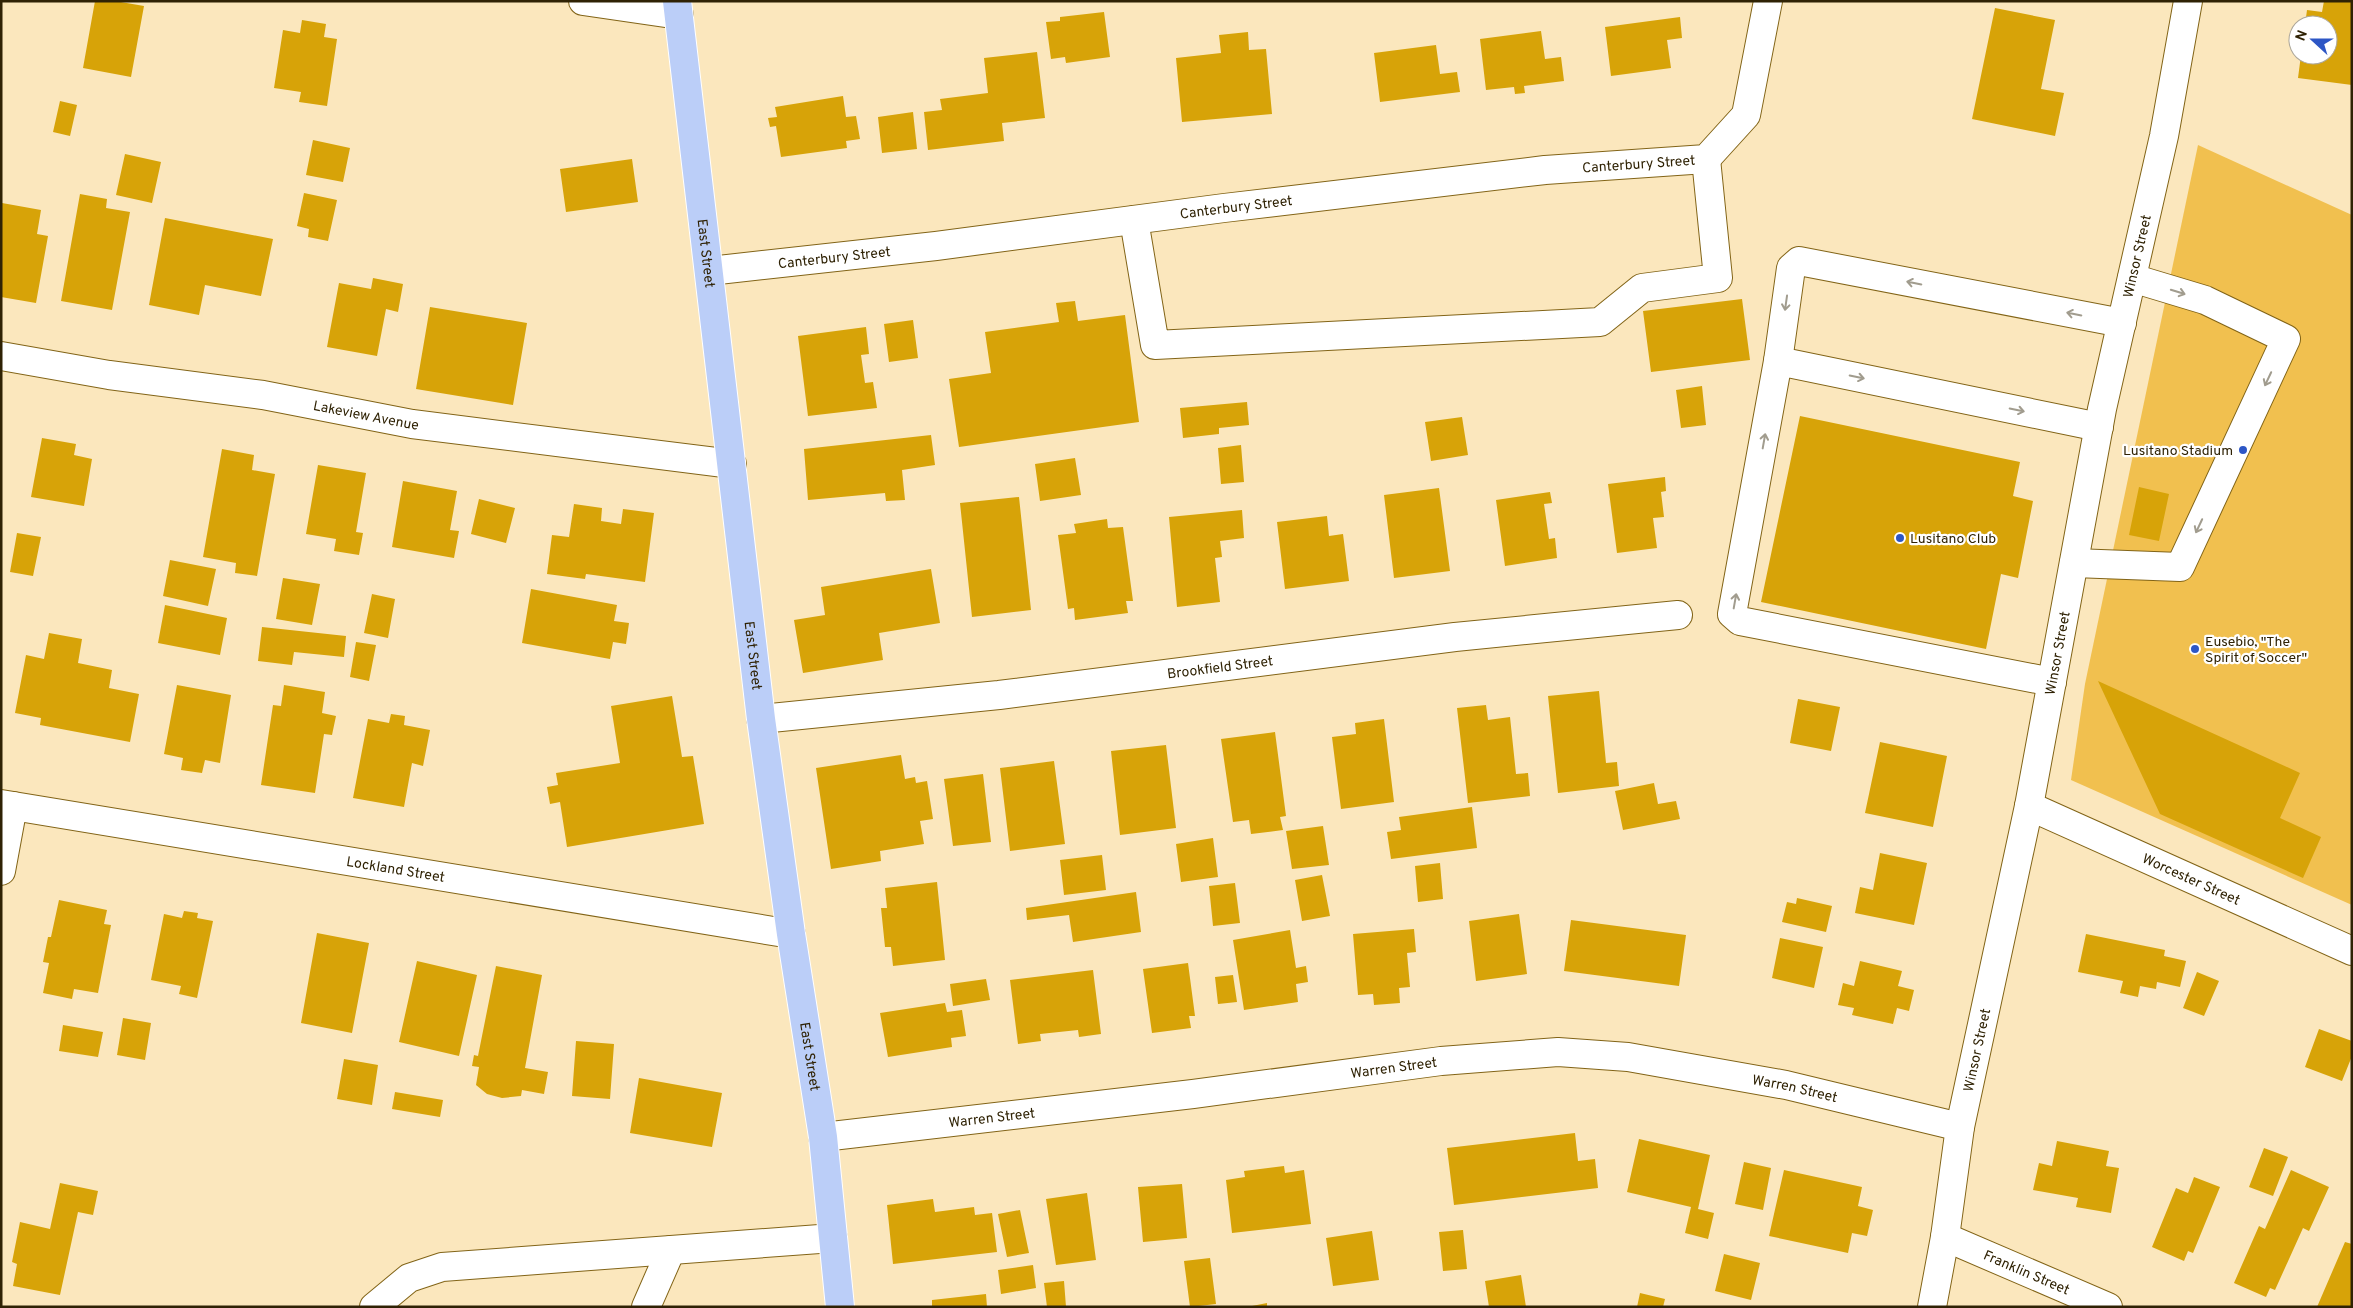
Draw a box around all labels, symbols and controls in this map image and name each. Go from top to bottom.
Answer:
north arrow [2288,15,2338,65]
text: N [2293,28,2312,44]
street label: Canterbury Street [1582,153,1696,177]
street label: Canterbury Street [1179,193,1293,224]
street label: Winsor Street [2121,213,2156,300]
street label: East Street [693,218,717,289]
street label: Canterbury Street [777,244,892,273]
one-way arrow [1906,278,1922,288]
one-way arrow [2170,288,2186,298]
one-way arrow [1781,295,1791,311]
one-way arrow [2066,308,2082,318]
one-way arrow [2262,371,2272,386]
one-way arrow [1849,373,1865,383]
street label: Lakeview Avenue [312,398,420,435]
one-way arrow [2008,406,2024,416]
one-way arrow [1759,433,1769,449]
place label: Lusitano Stadium [2123,443,2233,460]
marker: Lusitano Stadium [2237,444,2249,456]
one-way arrow [2194,519,2204,534]
place label: Lusitano Club [1910,531,1996,548]
marker: Lusitano Club [1894,532,1906,544]
one-way arrow [1730,593,1740,609]
street label: Winsor Street [2043,610,2075,697]
street label: East Street [740,620,765,691]
place label: Eusebio, "The Spirit of Soccer" [2205,634,2307,667]
marker: Eusebio, "The Spirit of Soccer" [2189,643,2201,655]
street label: Brookfield Street [1166,653,1274,684]
street label: Worcester Street [2139,851,2242,910]
street label: Lockland Street [345,854,446,887]
street label: Winsor Street [1961,1007,1995,1094]
street label: East Street [795,1021,823,1092]
street label: Warren Street [1350,1055,1438,1083]
street label: Warren Street [1751,1072,1839,1107]
street label: Warren Street [948,1105,1036,1132]
street label: Franklin Street [1981,1248,2072,1299]

